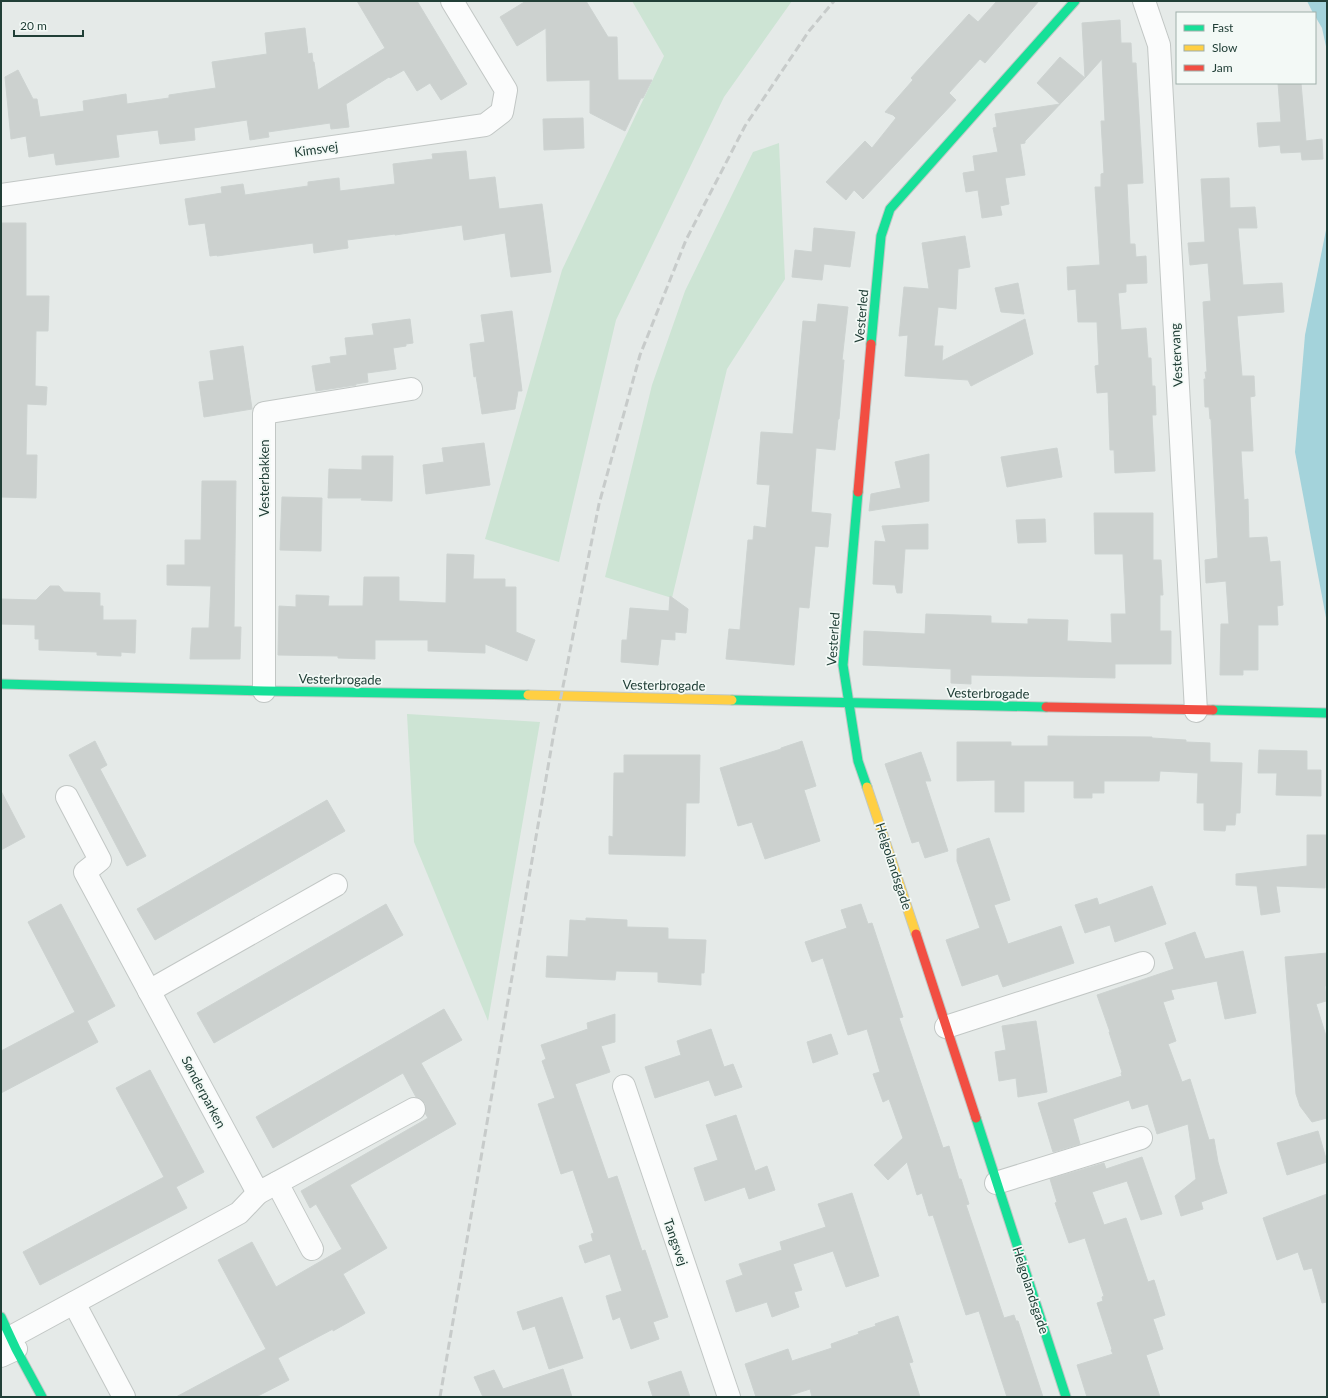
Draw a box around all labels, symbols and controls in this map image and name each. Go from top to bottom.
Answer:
scale bar [14,12,83,38]
legend [1176,12,1316,84]
text: 20 m [20,18,47,33]
text: Fast [1212,20,1234,35]
text: Slow [1212,40,1238,55]
text: Jam [1212,60,1233,75]
street label: Kimsvej [293,138,339,160]
street label: Vesterled [851,289,871,343]
street label: Vestervang [1166,323,1186,387]
street label: Vesterbakken [256,439,272,517]
street label: Vesterled [823,612,843,666]
street label: Vesterbrogade [298,670,382,688]
street label: Vesterbrogade [622,676,706,694]
street label: Vesterbrogade [946,684,1030,702]
street label: Helgolandsgade [872,820,916,912]
street label: Sønderparken [178,1053,230,1131]
street label: Tangsvej [661,1216,691,1268]
street label: Helgolandsgade [1009,1244,1053,1336]

